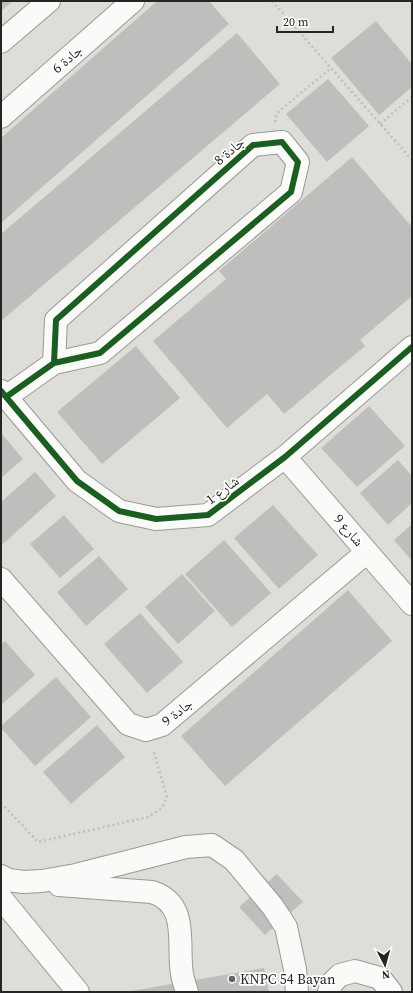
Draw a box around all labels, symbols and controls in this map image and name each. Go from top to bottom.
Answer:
scale bar [277,8,333,34]
text: 20 m [283,14,309,30]
street label: جادة 6 [48,40,87,78]
street label: جادة 8 [209,132,249,170]
street label: شارع 1 [201,471,243,509]
street label: شارع 9 [329,510,369,550]
street label: جادة 9 [157,694,197,730]
north arrow [365,945,405,985]
text: N [381,967,391,982]
place label: KNPC 54 Bayan [240,969,336,989]
marker: KNPC 54 Bayan [227,974,237,984]

